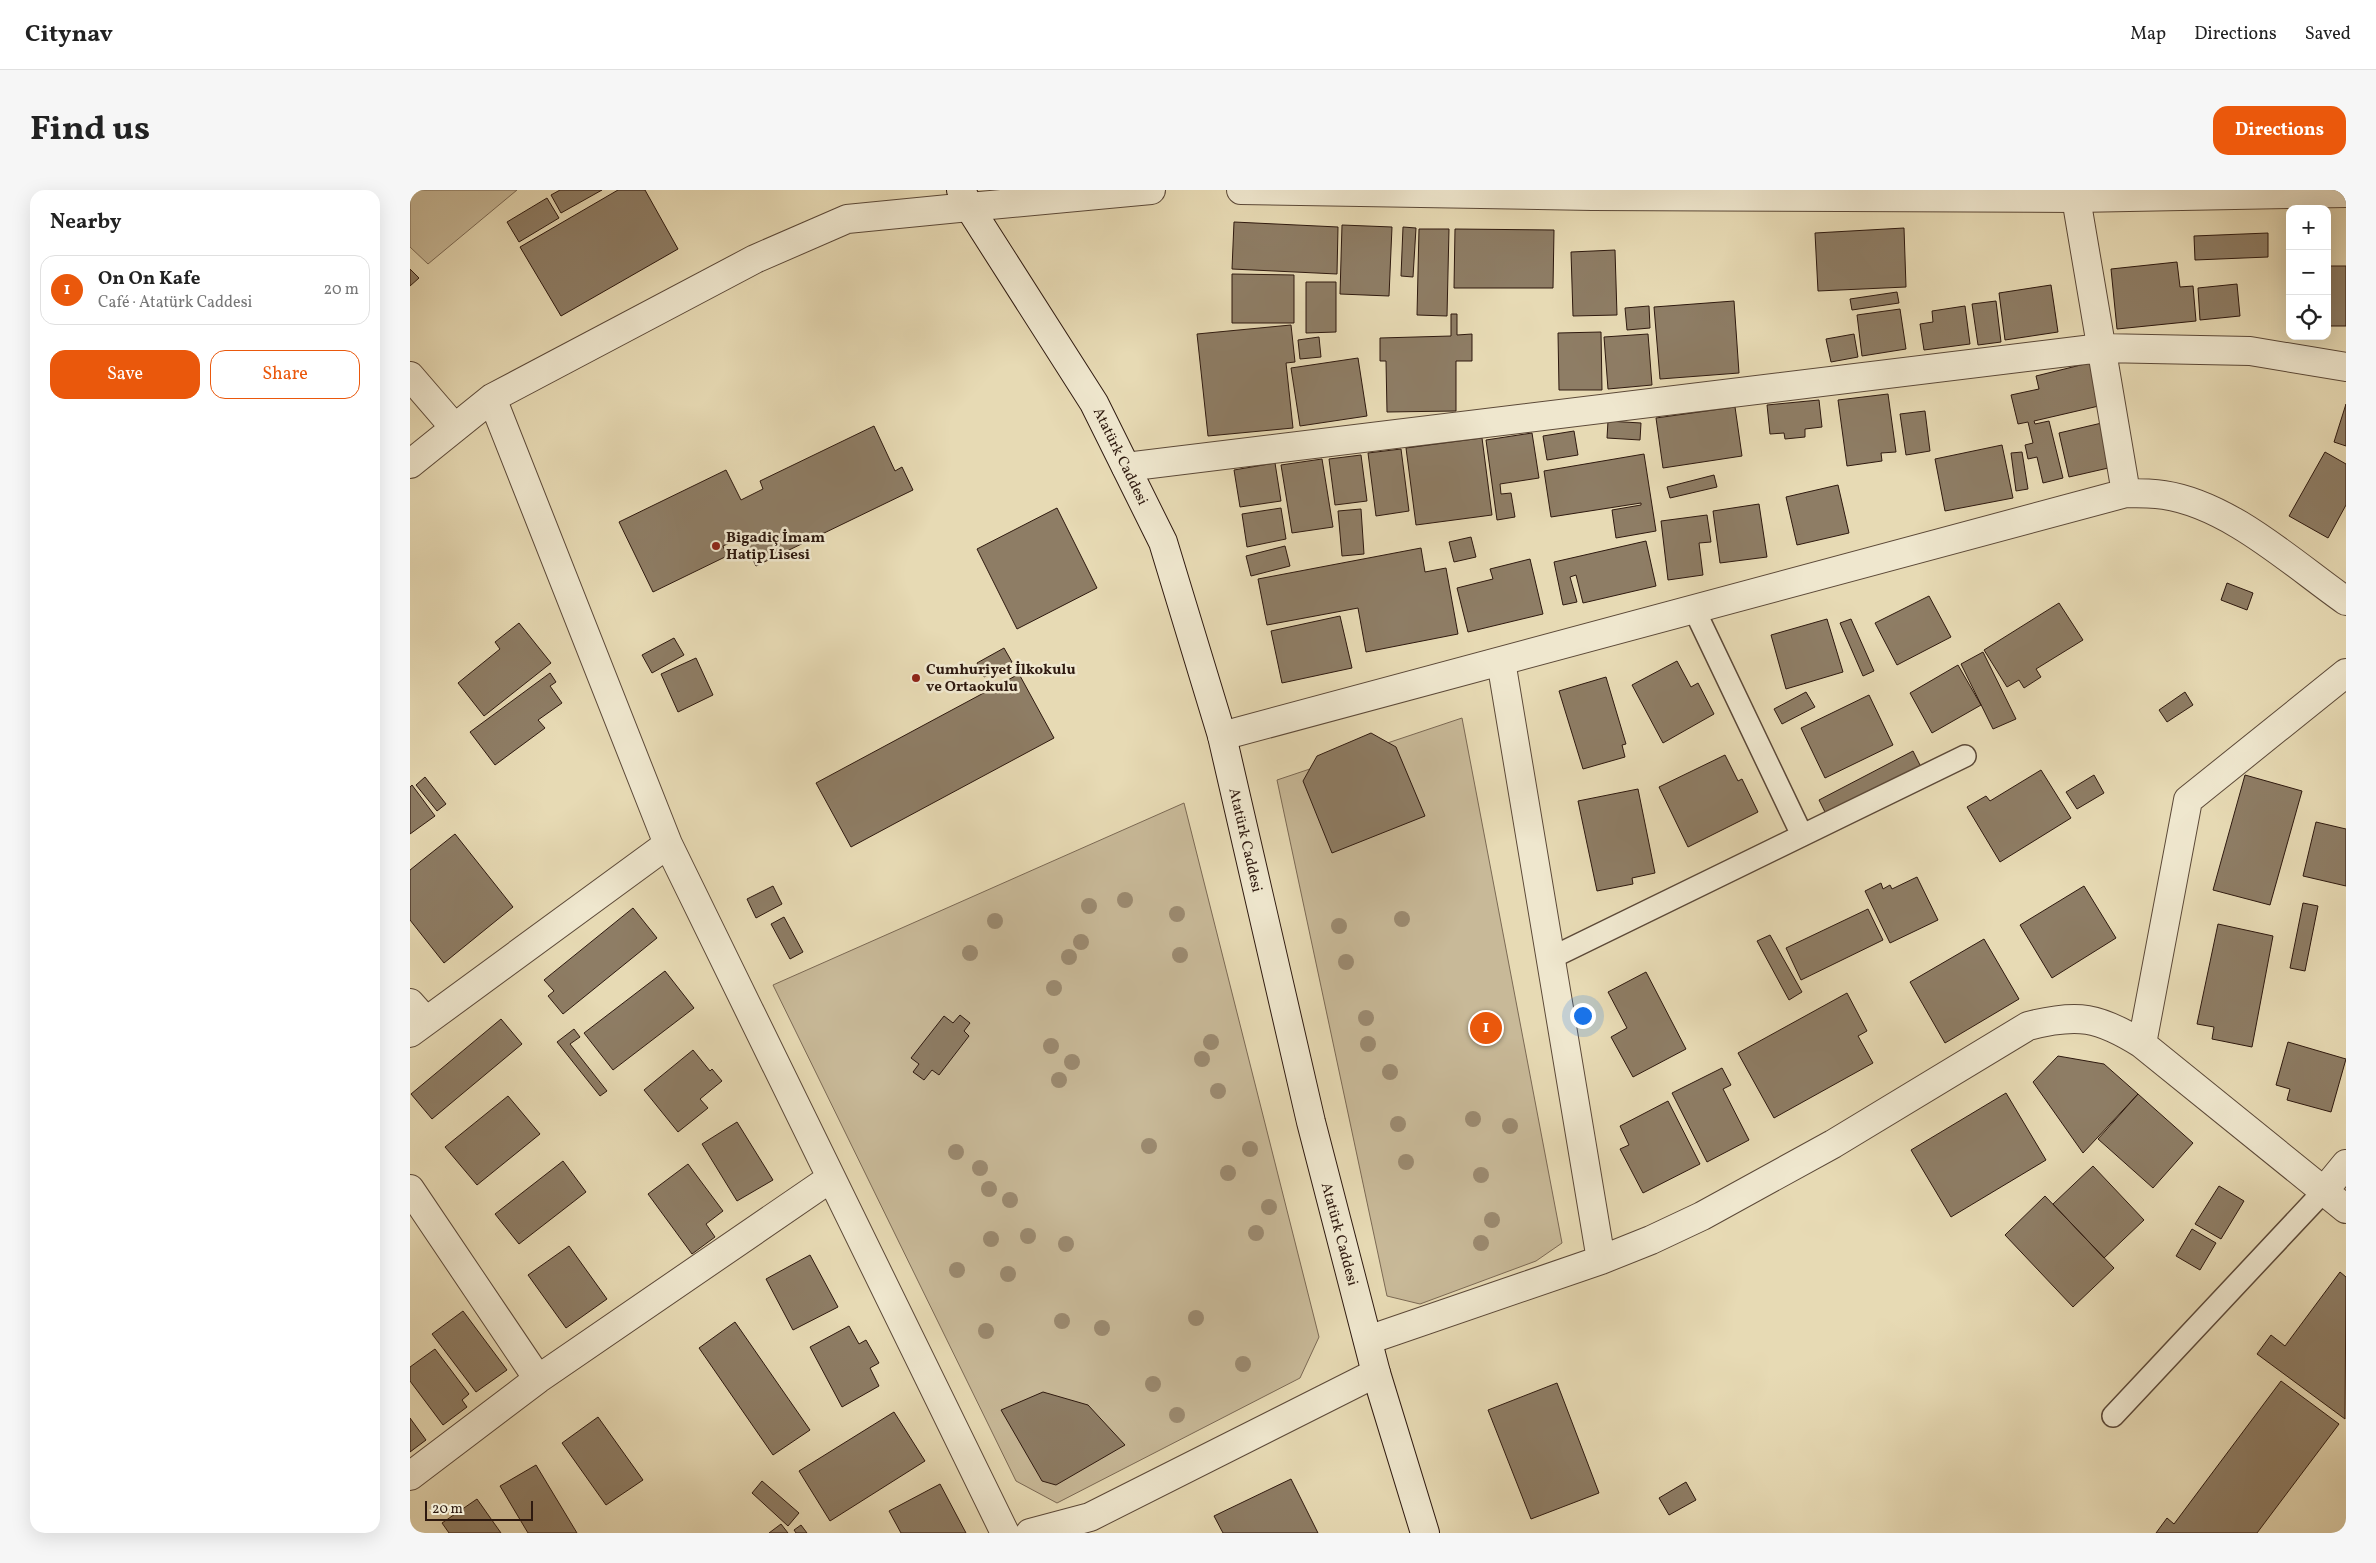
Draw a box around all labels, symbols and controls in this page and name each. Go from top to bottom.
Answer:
text: Citynav [25,18,113,52]
text: Map [2130,22,2166,47]
text: Directions [2194,22,2277,47]
text: Saved [2305,22,2351,47]
text: Find us [30,106,150,154]
button: Directions [2213,106,2346,155]
map controls [2286,205,2331,340]
button: + [2286,205,2331,250]
text: Nearby [50,208,121,237]
button: − [2286,250,2331,295]
text: On On Kafe [98,266,200,292]
text: 1 [64,279,70,301]
text: 20 m [324,279,359,301]
text: Café · Atatürk Caddesi [98,292,252,314]
button: locate [2286,295,2331,340]
button: Save [50,350,200,399]
button: Share [210,350,360,399]
street label: Atatürk Caddesi [1087,404,1152,509]
place label: Bigadiç İmam Hatip Lisesi [726,528,825,566]
marker: Bigadiç İmam Hatip Lisesi [710,540,722,552]
place label: Cumhuriyet İlkokulu ve Ortaokulu [926,660,1076,698]
marker: Cumhuriyet İlkokulu ve Ortaokulu [910,672,922,684]
street label: Atatürk Caddesi [1222,786,1267,894]
your location [1570,1003,1596,1029]
pin: 1 [1470,1009,1502,1047]
street label: Atatürk Caddesi [1315,1180,1362,1288]
scale bar [425,1498,532,1521]
text: 20 m [432,1500,463,1519]

